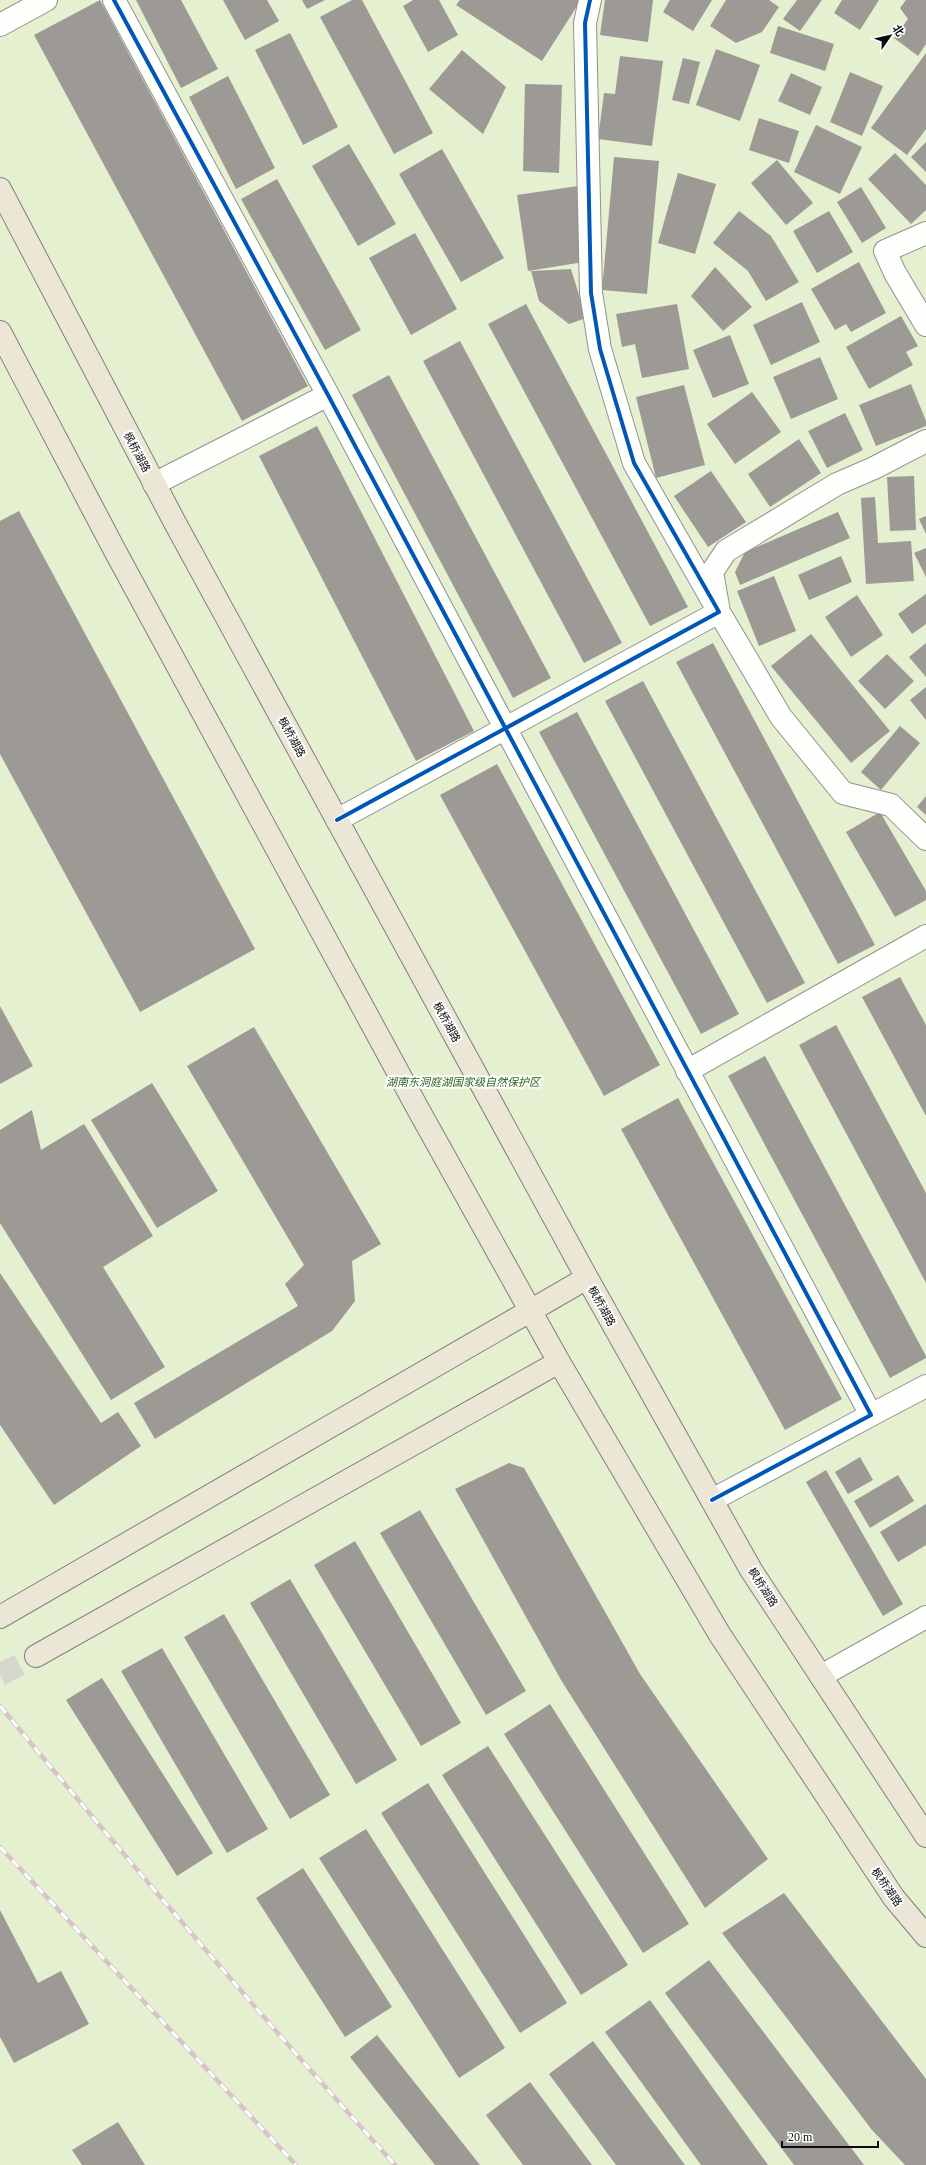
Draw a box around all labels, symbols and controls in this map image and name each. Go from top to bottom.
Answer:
north arrow [870,16,910,56]
text: 北 [890,22,906,38]
street label: 枫桥湖路 [121,430,153,474]
street label: 枫桥湖路 [276,715,308,759]
street label: 枫桥湖路 [431,1000,463,1044]
park label: 湖南东洞庭湖国家级自然保护区 [386,1076,542,1088]
street label: 枫桥湖路 [586,1284,618,1328]
street label: 枫桥湖路 [746,1565,780,1609]
street label: 枫桥湖路 [869,1866,905,1908]
scale bar [782,2123,878,2149]
text: 20 m [788,2130,813,2144]

